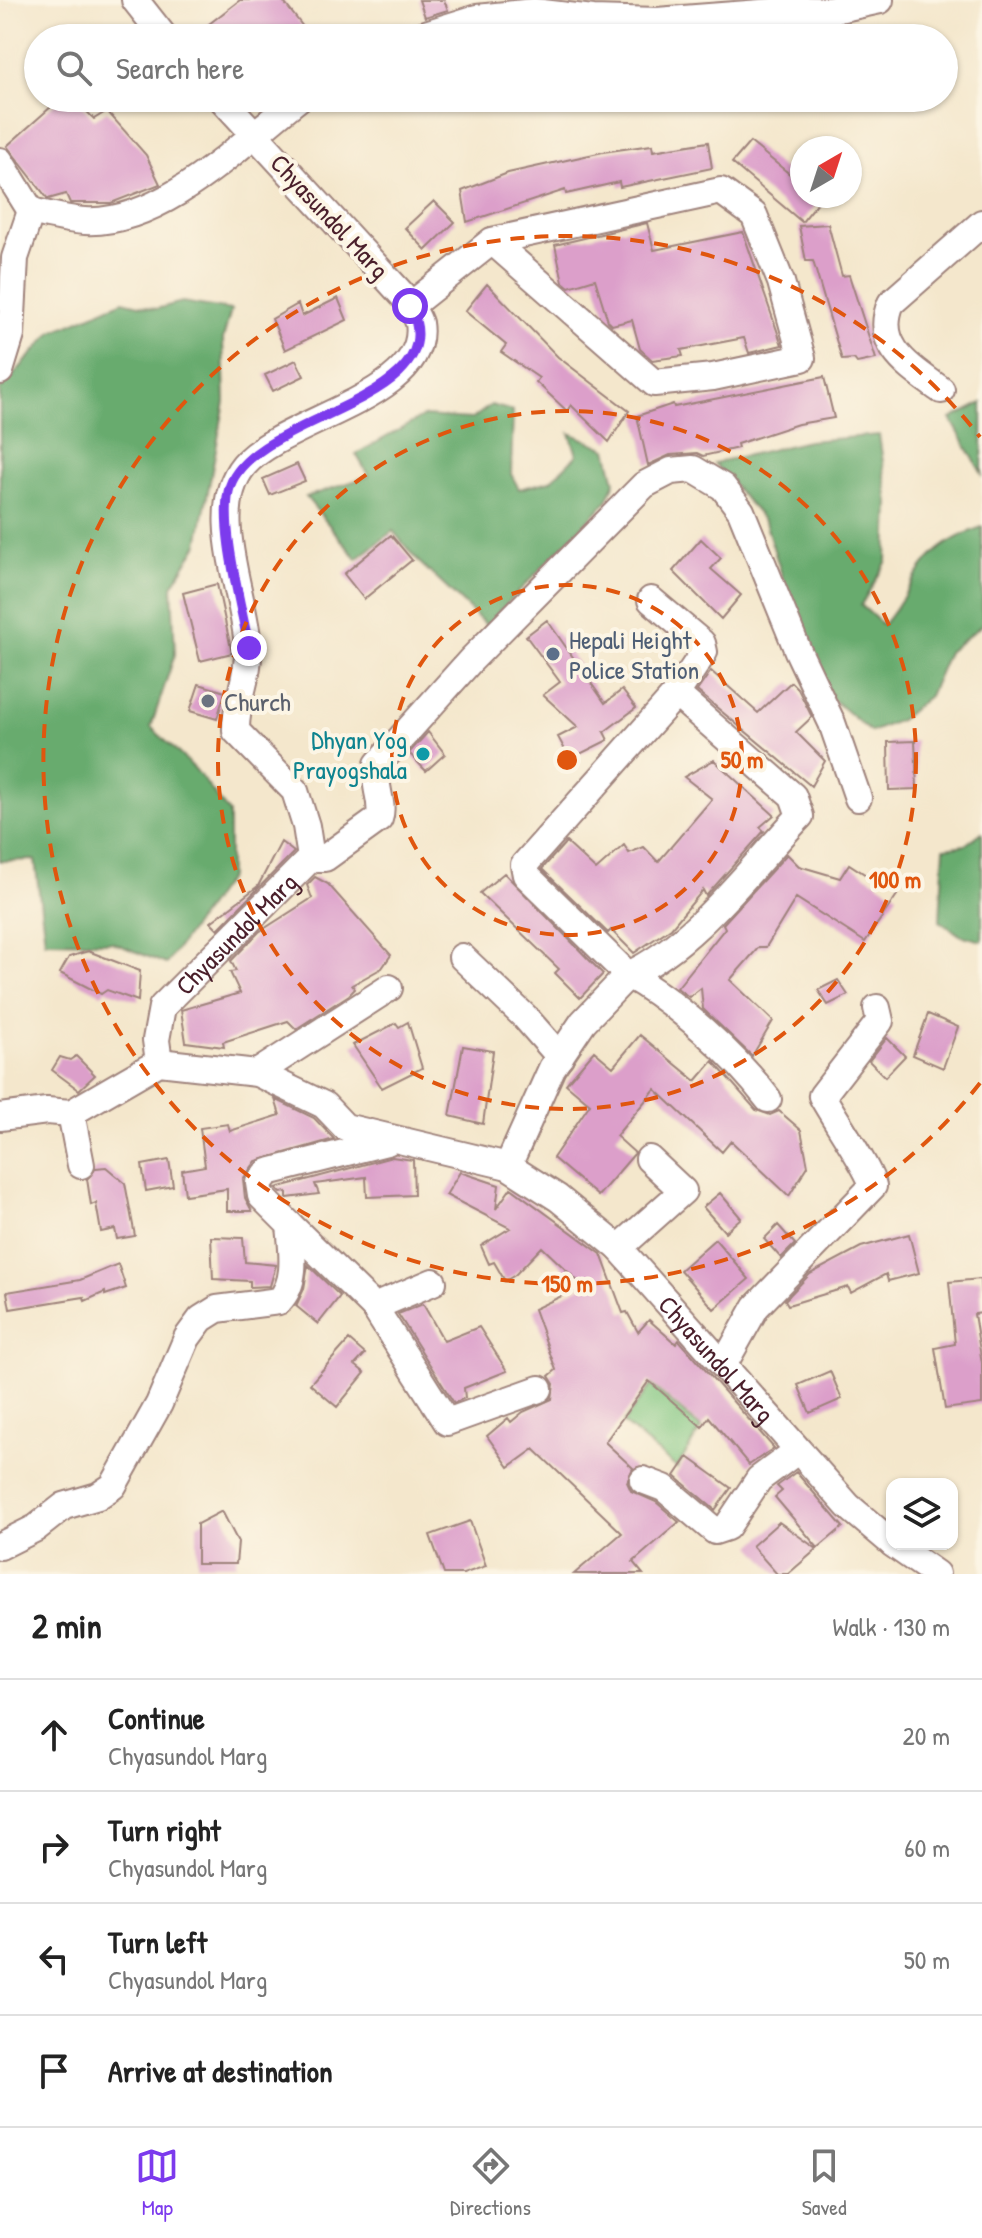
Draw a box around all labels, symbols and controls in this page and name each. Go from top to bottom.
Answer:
search box [24,24,958,112]
icon: search [52,46,96,90]
text: Search here [116,48,244,88]
north arrow [790,136,862,208]
street label: Chyasundol Marg [263,146,397,286]
route start [392,288,428,324]
place label: Hepali Height Police Station [569,622,699,687]
route end [231,630,267,666]
marker: Hepali Height Police Station [544,645,562,663]
place label: Church [224,684,291,719]
marker: Church [199,692,217,710]
place label: Dhyan Yog Prayogshala [293,722,407,787]
text: 50 m [721,743,763,775]
marker: Dhyan Yog Prayogshala [414,745,432,763]
centre of rings [553,746,581,774]
text: 100 m [869,863,921,895]
street label: Chyasundol Marg [167,865,304,1002]
text: 150 m [541,1267,593,1299]
street label: Chyasundol Marg [651,1287,783,1430]
map controls [886,1478,958,1550]
button: layers [886,1478,958,1550]
text: 2 min [32,1603,102,1649]
text: Walk · 130 m [833,1609,950,1644]
text: Continue [108,1698,205,1738]
icon: ahead [32,1713,76,1757]
text: 20 m [903,1718,950,1753]
text: Chyasundol Marg [108,1738,267,1773]
text: Turn right [108,1810,221,1850]
icon: right [32,1825,76,1869]
text: 60 m [904,1830,950,1865]
text: Chyasundol Marg [108,1850,267,1885]
text: Turn left [108,1922,207,1962]
icon: left [32,1937,76,1981]
text: 50 m [904,1942,950,1977]
text: Chyasundol Marg [108,1962,267,1997]
icon: arrive [32,2049,76,2093]
text: Arrive at destination [108,2051,333,2091]
tab: Map [135,2144,179,2222]
tab: Directions [450,2144,531,2222]
tab: Saved [802,2144,847,2222]

